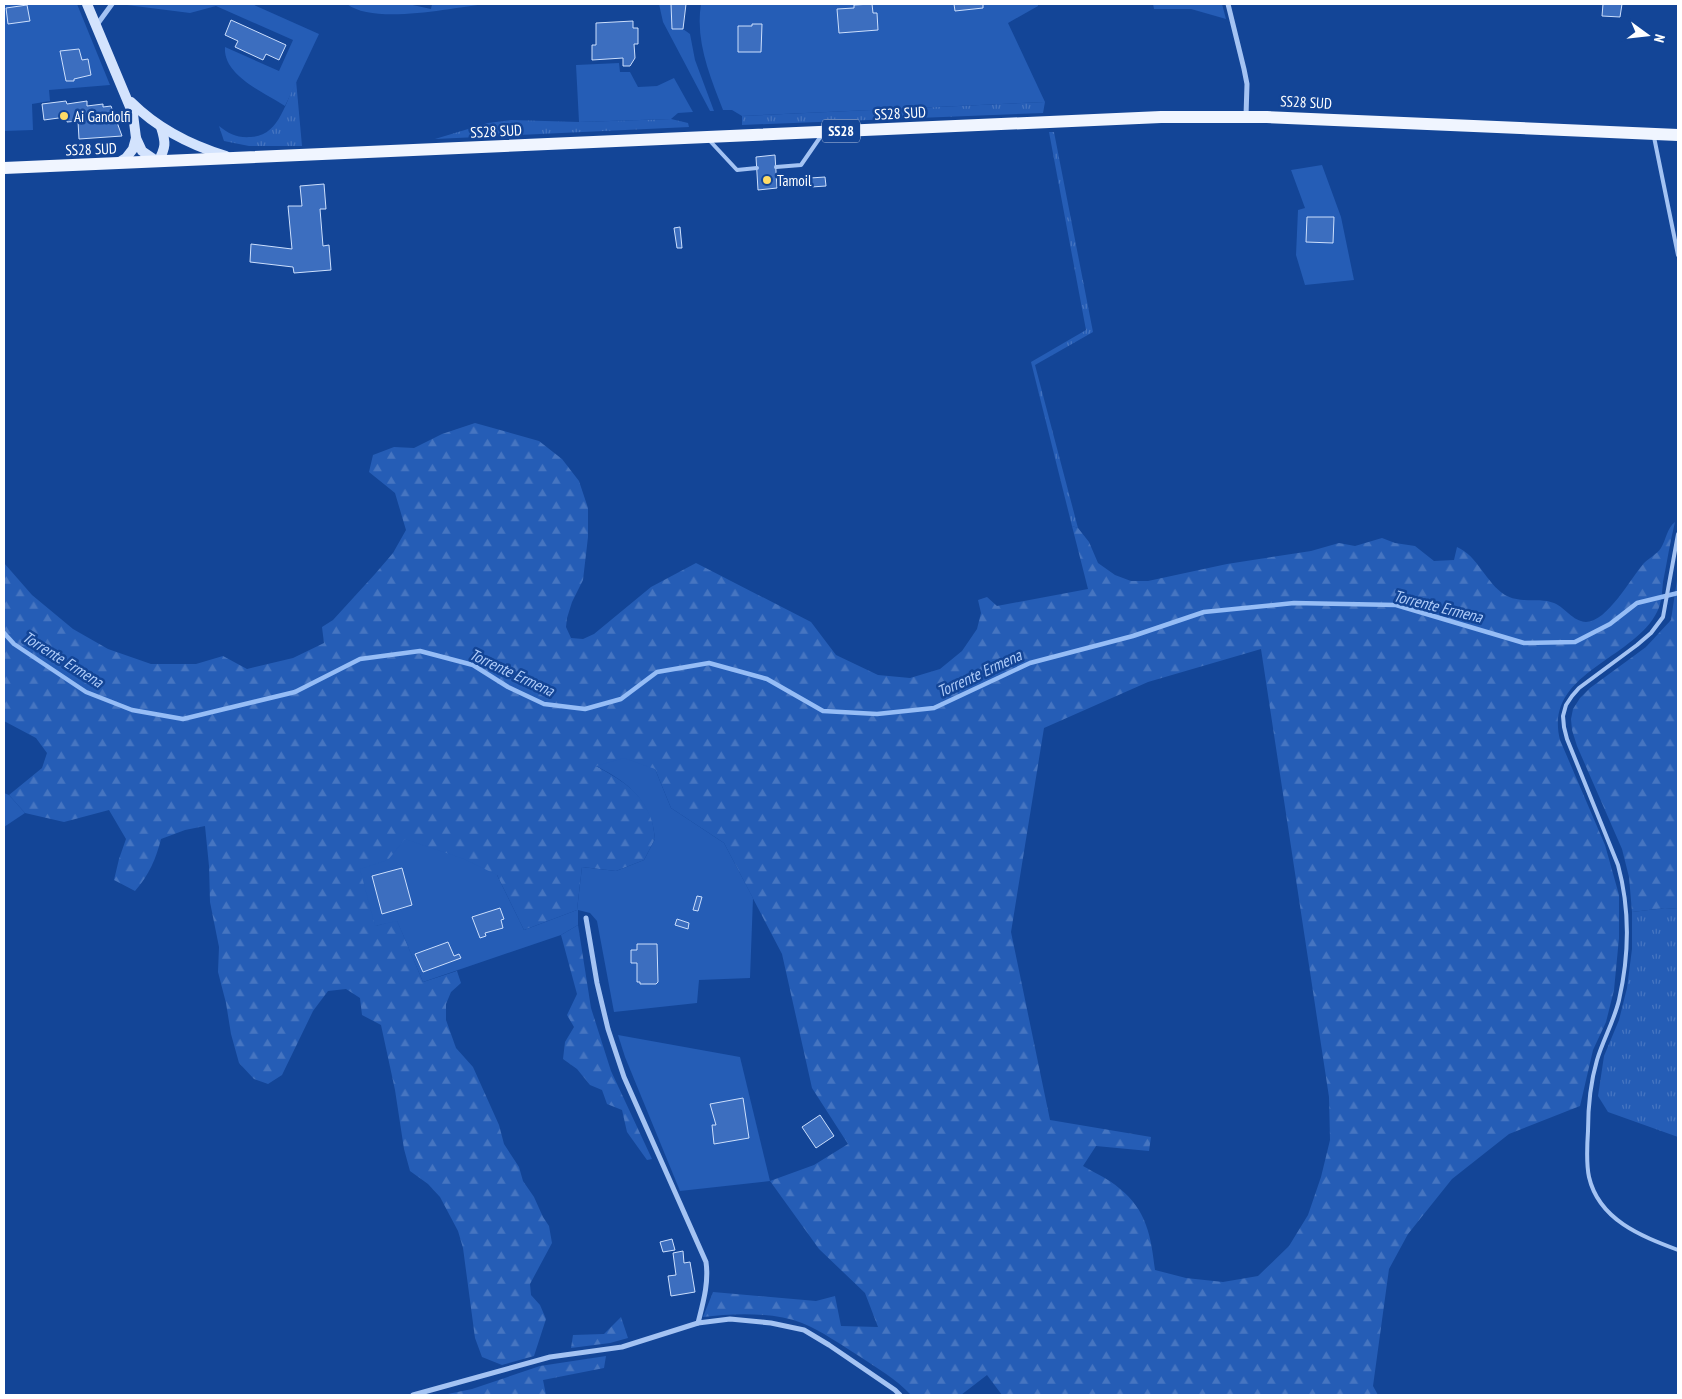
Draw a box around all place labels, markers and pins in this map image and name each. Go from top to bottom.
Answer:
place label: Ai Gandolfi [74,107,131,126]
marker: Ai Gandolfi [58,110,70,122]
place label: Tamoil [777,171,812,190]
marker: Tamoil [761,174,773,186]

